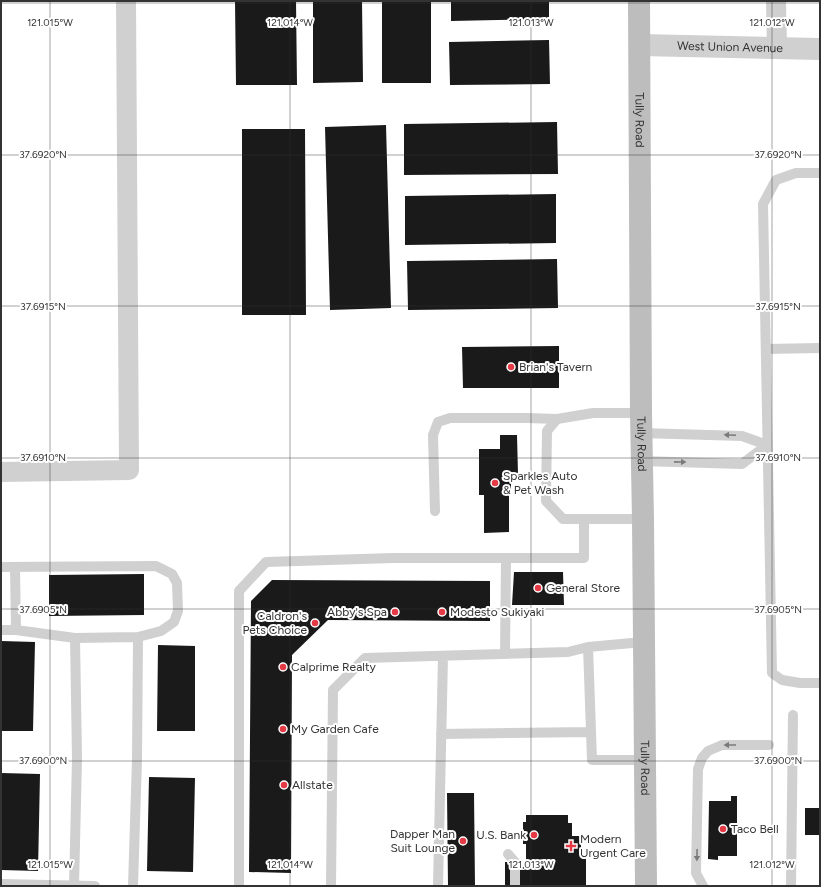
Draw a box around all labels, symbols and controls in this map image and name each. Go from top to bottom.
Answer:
text: 121.015°W [27,16,73,29]
text: 121.014°W [267,16,313,29]
text: 121.013°W [508,16,554,29]
text: 121.012°W [749,16,795,29]
street label: West Union Avenue [677,39,784,55]
street label: Tully Road [632,92,647,148]
text: 37.6920°N [19,148,67,161]
text: 37.6920°N [754,148,802,161]
text: 37.6915°N [20,300,66,313]
text: 37.6915°N [755,300,801,313]
place label: Brian's Tavern [519,360,593,374]
marker: Brian's Tavern [506,362,516,372]
street label: Tully Road [634,416,649,472]
one-way arrow [724,432,736,439]
text: 37.6910°N [20,451,66,464]
text: 37.6910°N [755,451,801,464]
one-way arrow [674,459,687,465]
place label: Sparkles Auto & Pet Wash [503,469,578,497]
marker: Sparkles Auto & Pet Wash [490,478,500,488]
place label: General Store [546,581,621,595]
marker: General Store [533,583,543,593]
text: 37.6905°N [19,603,67,616]
text: 37.6905°N [754,603,802,616]
place label: Abby's Spa [327,605,387,619]
place label: Modesto Sukiyaki [450,605,544,619]
marker: Abby's Spa [390,607,400,617]
marker: Modesto Sukiyaki [437,607,447,617]
place label: Caldron's Pets Choice [242,609,307,637]
marker: Caldron's Pets Choice [310,618,320,628]
place label: Calprime Realty [291,660,376,674]
marker: Calprime Realty [278,662,288,672]
place label: My Garden Cafe [291,722,379,736]
marker: My Garden Cafe [278,724,288,734]
street label: Tully Road [638,740,652,796]
one-way arrow [723,742,736,748]
text: 37.6900°N [19,754,67,767]
text: 37.6900°N [754,754,802,767]
place label: Allstate [292,778,333,792]
marker: Allstate [279,780,289,790]
place label: Taco Bell [731,822,779,836]
marker: Taco Bell [718,824,728,834]
place label: Dapper Man Suit Lounge [390,827,455,855]
place label: U.S. Bank [476,828,526,842]
marker: U.S. Bank [529,830,539,840]
place label: Modern Urgent Care [580,832,646,860]
marker: Dapper Man Suit Lounge [458,836,468,846]
marker: Modern Urgent Care [565,840,577,852]
one-way arrow [694,849,700,862]
text: 121.015°W [27,858,73,871]
text: 121.014°W [267,858,313,871]
text: 121.013°W [508,858,554,871]
text: 121.012°W [749,858,795,871]

